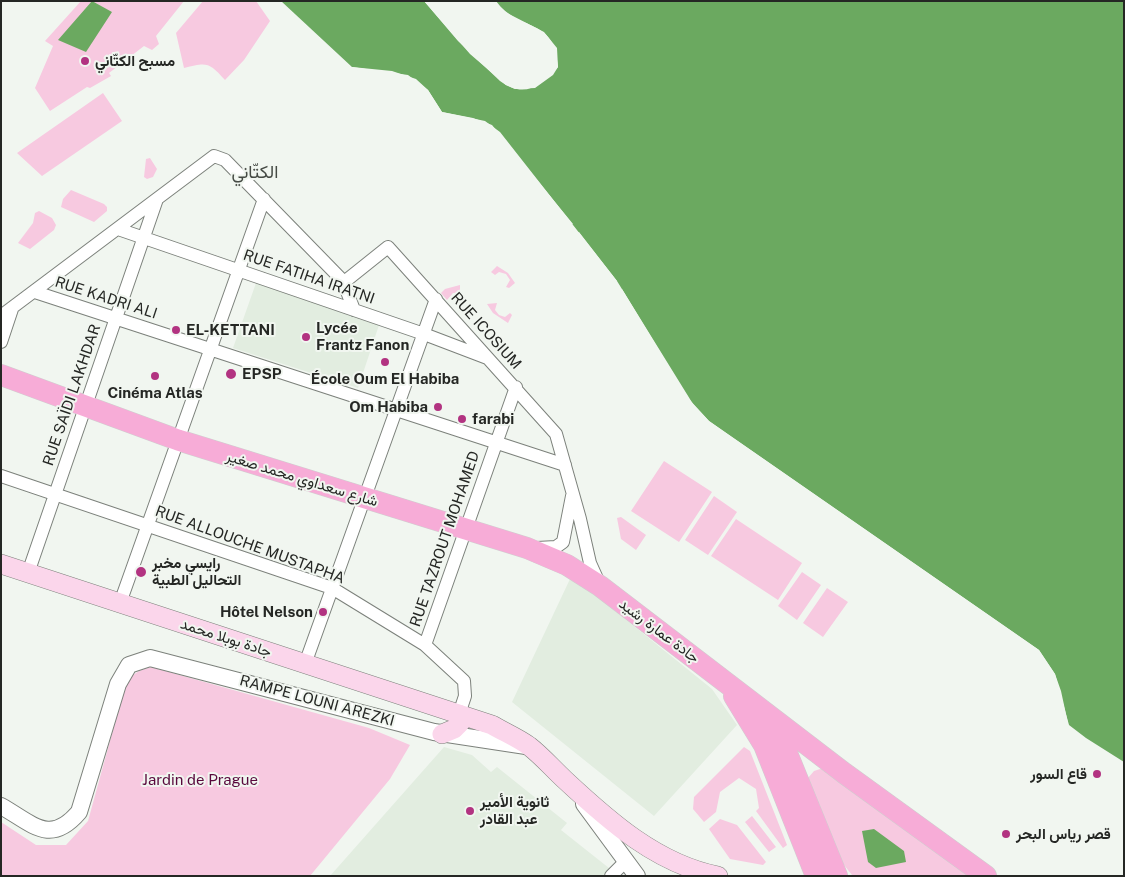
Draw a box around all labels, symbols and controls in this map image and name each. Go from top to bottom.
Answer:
place label: مسبح الكتّاني [95,52,175,70]
marker: مسبح الكتّاني [79,55,91,67]
district label: الكتّاني [232,161,278,183]
street label: RUE FATIHA IRATNI [241,246,377,308]
street label: RUE KADRI ALI [53,273,159,323]
street label: RUE ICOSIUM [447,289,525,373]
place label: Lycée Frantz Fanon [316,319,409,354]
place label: EL-KETTANI [186,321,275,339]
street label: RUE SAÏDI LAKHDAR [39,322,105,468]
marker: EL-KETTANI [170,324,182,336]
marker: Lycée Frantz Fanon [300,331,312,343]
marker: École Oum El Habiba [379,356,391,368]
place label: EPSP [242,365,282,383]
marker: EPSP [224,367,238,381]
marker: Cinéma Atlas [149,370,161,382]
place label: École Oum El Habiba [311,370,459,388]
place label: Cinéma Atlas [107,384,203,402]
place label: Om Habiba [349,398,428,416]
marker: Om Habiba [432,401,444,413]
place label: farabi [472,410,514,428]
marker: farabi [456,413,468,425]
street label: شارع سعداوي محمد صغير [224,447,380,511]
street label: RUE TAZROUT MOHAMED [406,449,484,629]
street label: RUE ALLOUCHE MUSTAPHA [153,502,347,588]
place label: رايسي مخبر التحاليل الطبية [152,554,241,589]
marker: رايسي مخبر التحاليل الطبية [134,565,148,579]
street label: جادة عمارة رشيد [615,595,703,667]
place label: Hôtel Nelson [220,603,313,621]
marker: Hôtel Nelson [317,606,329,618]
street label: جادة بوبلا محمد [178,615,274,661]
street label: RAMPE LOUNI AREZKI [238,672,396,730]
place label: قاع السور [1030,765,1087,783]
marker: قاع السور [1091,768,1103,780]
park label: Jardin de Prague [142,771,258,789]
place label: ثانوية الأمير عبد القادر [480,793,549,828]
marker: ثانوية الأمير عبد القادر [464,805,476,817]
place label: قصر رياس البحر [1016,825,1111,843]
marker: قصر رياس البحر [1000,828,1012,840]

